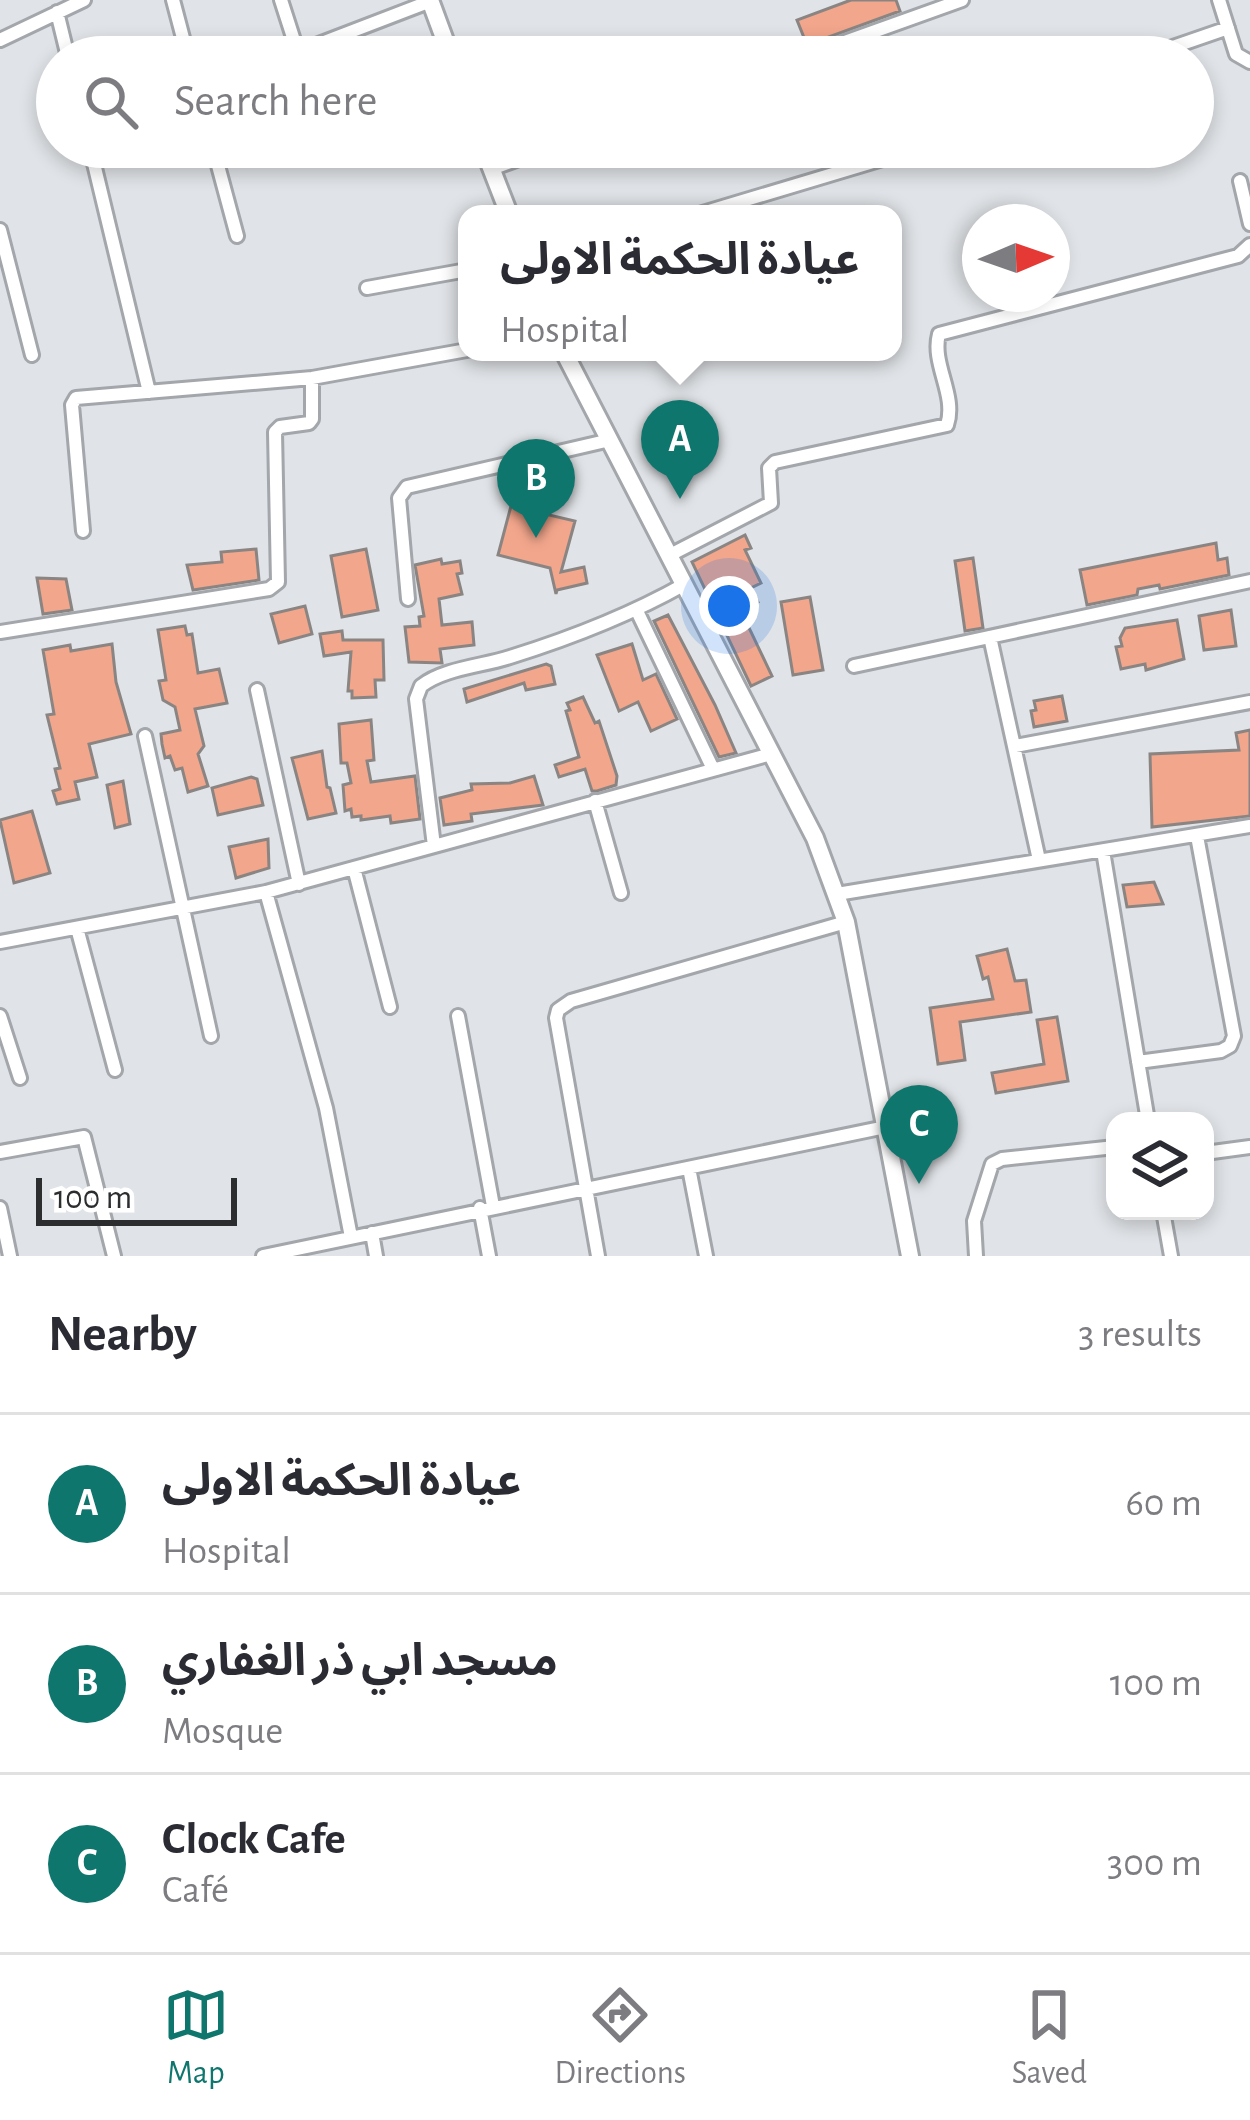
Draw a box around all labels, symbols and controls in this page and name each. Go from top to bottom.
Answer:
search box [36,36,1214,168]
icon: search [78,69,144,135]
text: Search here [174,79,377,124]
north arrow [962,204,1070,312]
popup [458,205,902,361]
text: عيادة الحكمة الاولى [500,238,860,283]
text: Hospital [500,311,629,350]
pin: A [641,400,719,499]
pin: B [497,439,575,538]
your location [699,576,759,636]
pin: C [880,1085,958,1184]
map controls [1106,1112,1214,1220]
button: layers [1106,1112,1214,1220]
scale bar [36,1172,237,1225]
text: 100 m [54,1182,132,1215]
text: Nearby [48,1309,197,1360]
text: 3 results [1078,1315,1202,1354]
text: عيادة الحكمة الاولى [162,1459,521,1504]
text: A [75,1484,99,1523]
text: 60 m [1125,1484,1202,1523]
text: Hospital [162,1532,291,1571]
text: مسجد ابي ذر الغفاري [162,1639,558,1684]
text: B [76,1664,98,1703]
text: 100 m [1110,1664,1202,1703]
text: Mosque [162,1712,283,1751]
text: Clock Cafe [162,1817,346,1862]
text: C [77,1844,97,1883]
text: 300 m [1107,1844,1202,1883]
text: Café [162,1871,229,1910]
tab: Map [163,1982,229,2094]
tab: Directions [554,1982,686,2094]
tab: Saved [1012,1982,1087,2094]

